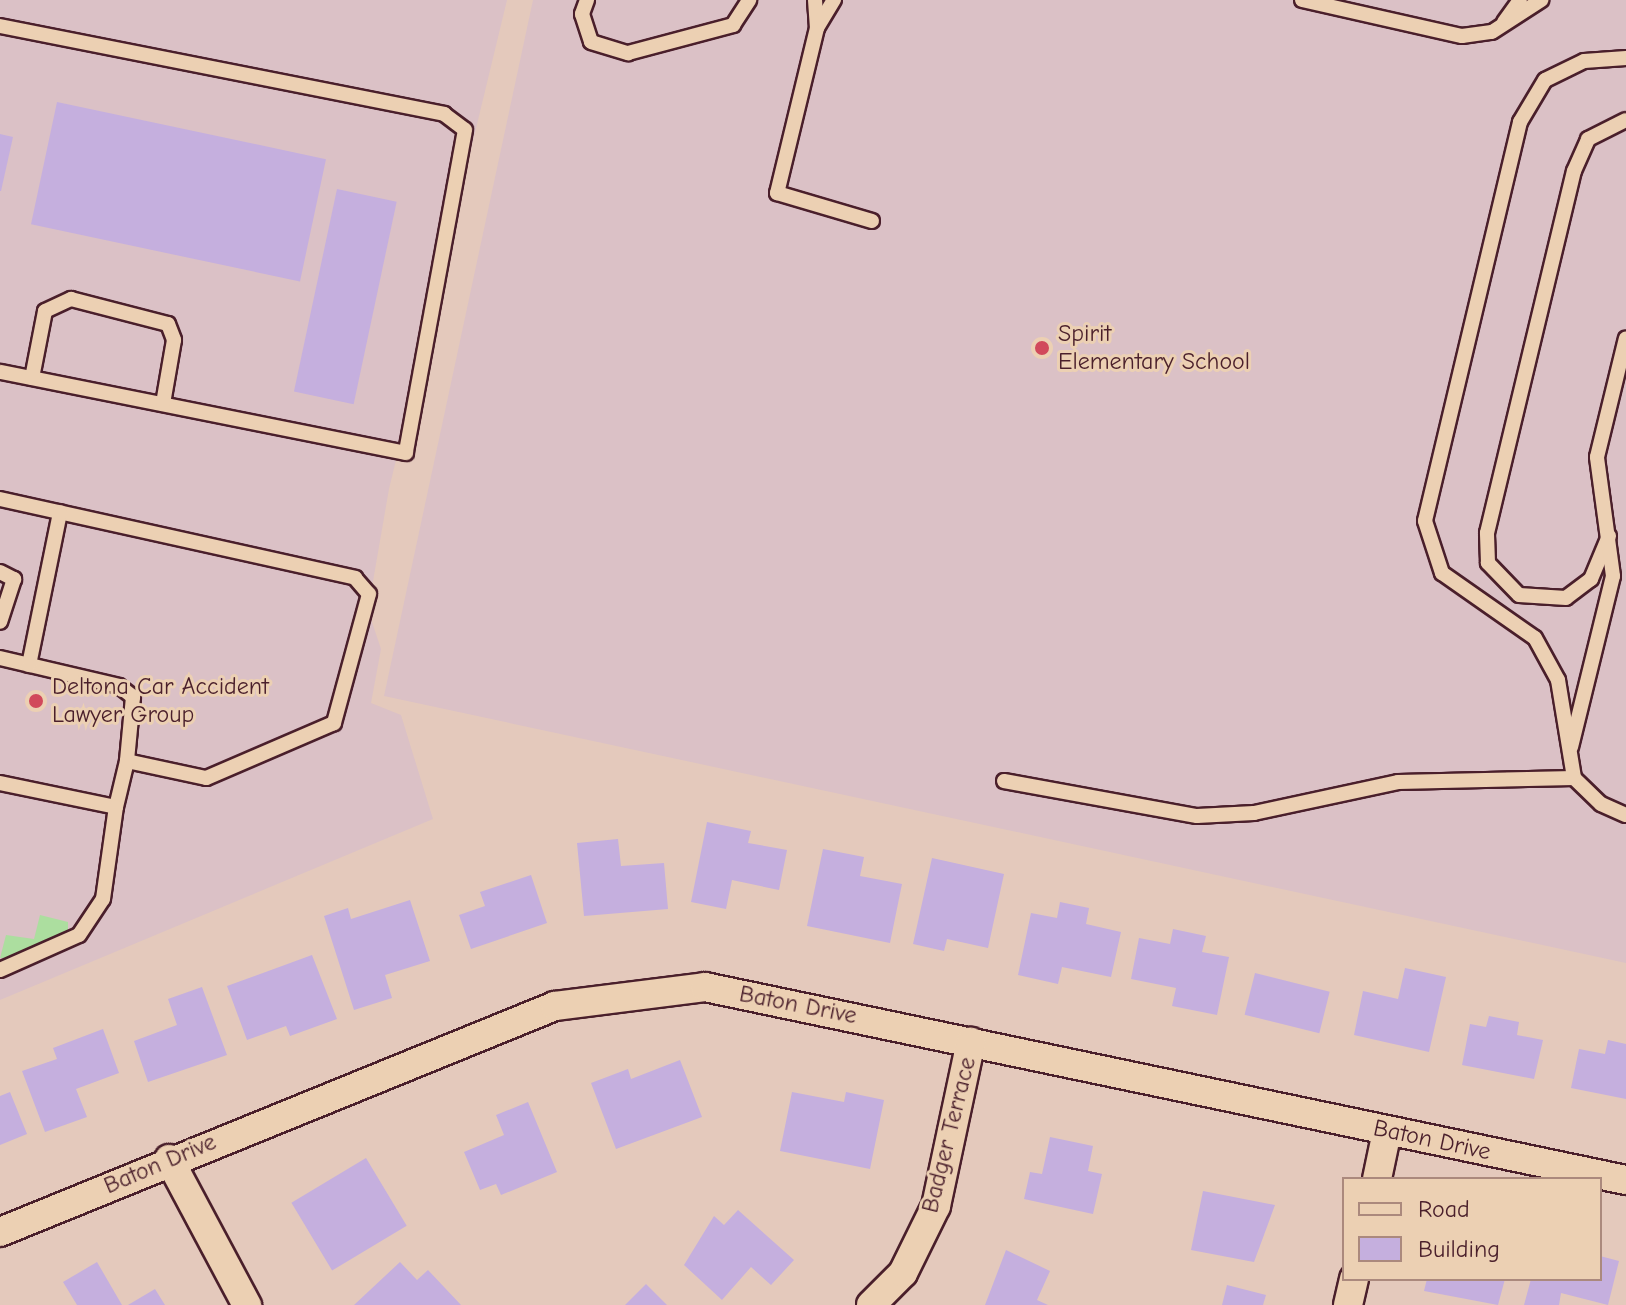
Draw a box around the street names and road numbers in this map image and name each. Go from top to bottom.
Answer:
street label: Baton Drive [737,980,859,1030]
street label: Badger Terrace [916,1054,982,1216]
street label: Baton Drive [1371,1114,1493,1166]
street label: Baton Drive [100,1127,220,1201]

